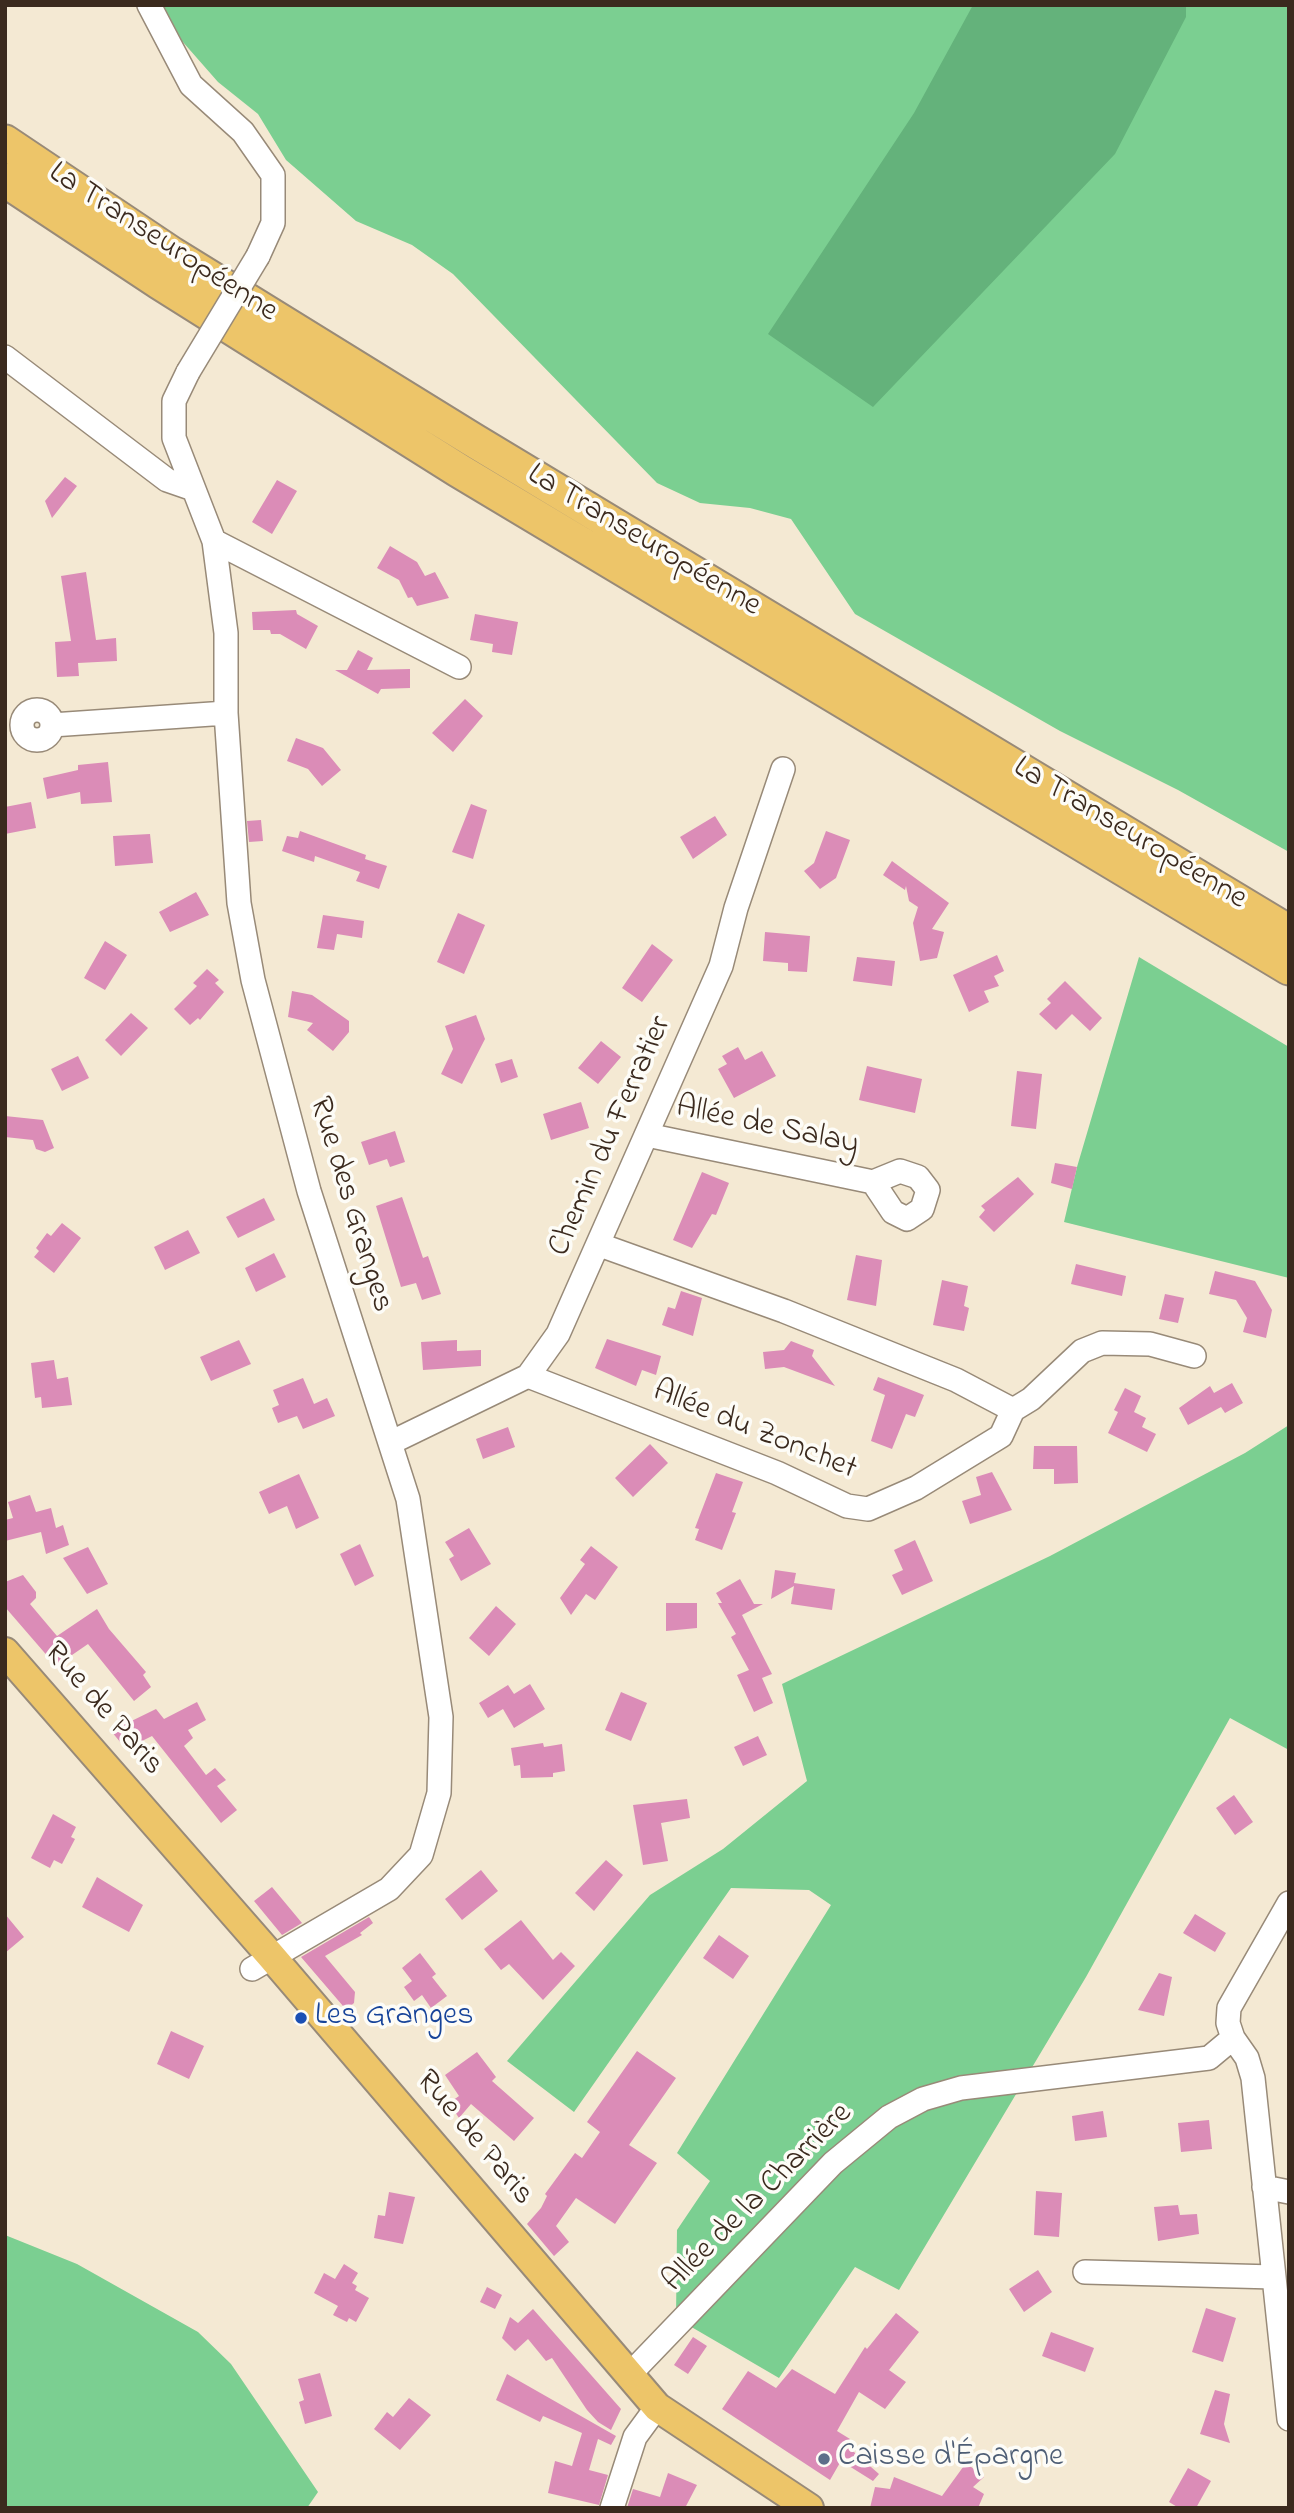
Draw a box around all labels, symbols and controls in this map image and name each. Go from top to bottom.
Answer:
street label: La Transeuropéenne [40,156,284,332]
street label: La Transeuropéenne [519,457,767,627]
street label: La Transeuropéenne [1005,750,1253,920]
street label: Chemin du Ferratier [542,1011,682,1263]
street label: Allée de Salay [672,1090,862,1166]
street label: Rue des Granges [298,1093,400,1317]
street label: Allée du Zonchet [646,1374,862,1490]
street label: Rue de Paris [34,1635,170,1785]
place label: Les Granges [315,1999,474,2037]
marker: Les Granges [293,2010,309,2026]
street label: Rue de Paris [405,2064,541,2214]
street label: Allée de la Charrière [656,2096,862,2302]
place label: Caisse d'Épargne [838,2440,1063,2478]
marker: Caisse d'Épargne [816,2451,832,2467]

